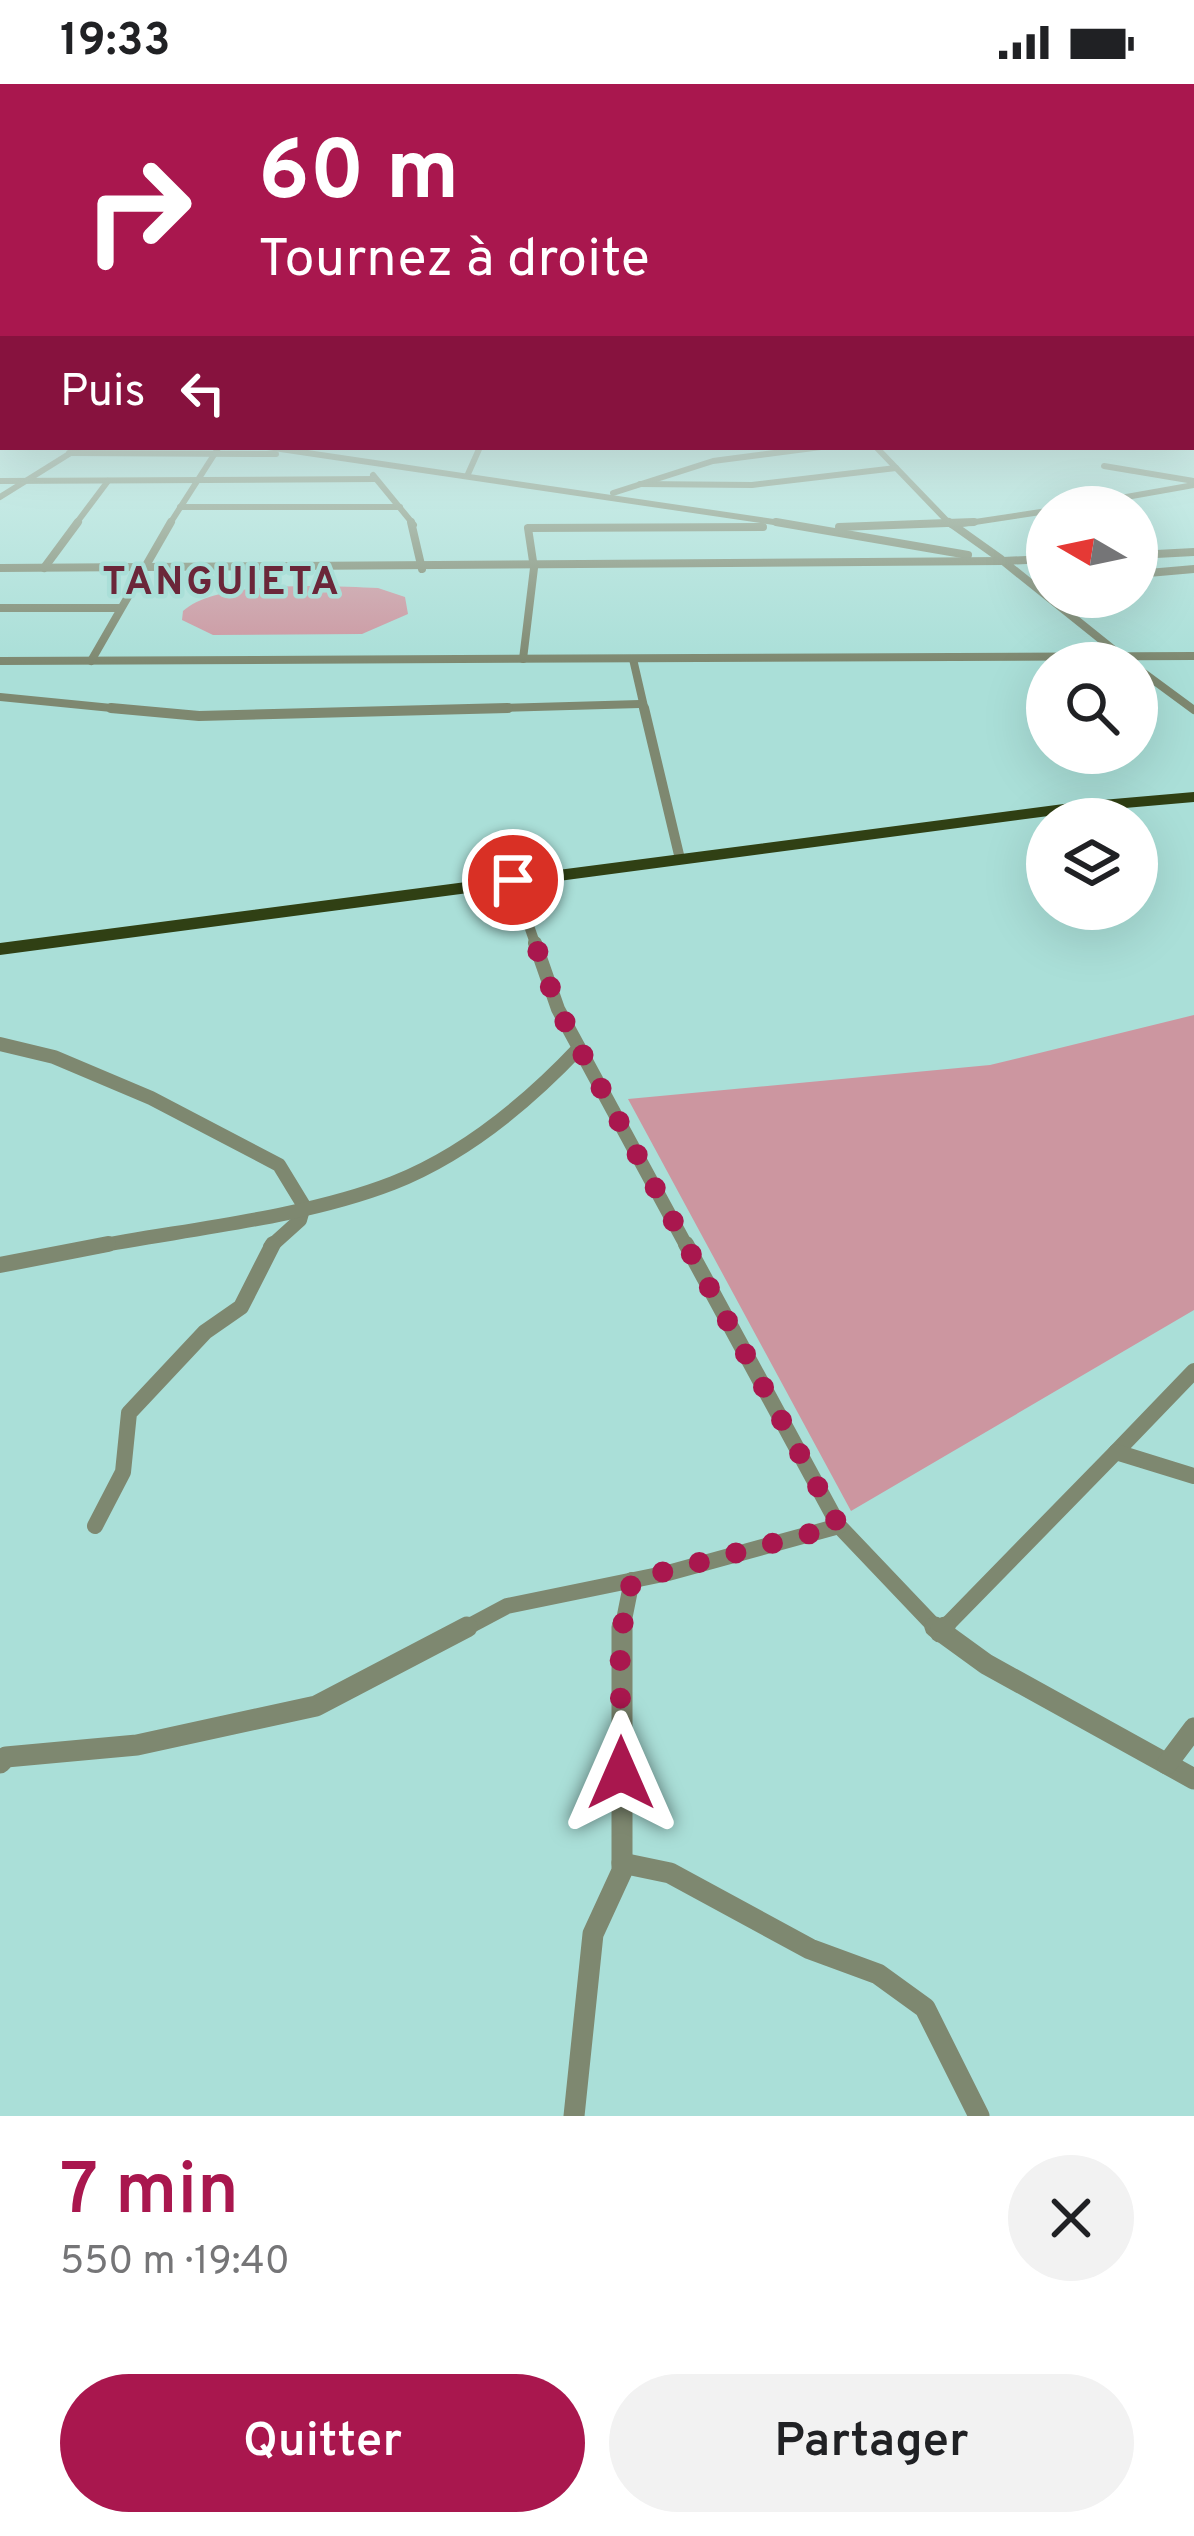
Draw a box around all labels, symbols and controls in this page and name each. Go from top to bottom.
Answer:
text: 19:33 [60,14,171,71]
text: 60 m [258,123,459,229]
icon: right [60,132,216,288]
text: Tournez à droite [258,227,650,296]
icon: left [170,360,236,426]
text: Puis [60,365,146,422]
north arrow [1026,486,1158,618]
map controls [1026,486,1158,930]
district label: TANGUIETA [102,560,342,609]
button: search [1026,642,1158,774]
button: layers [1026,798,1158,930]
pin [462,829,564,931]
icon: arrive [480,847,546,913]
position arrow [558,1710,684,1836]
text: 7 min [60,2148,239,2240]
button: close [1008,2155,1134,2281]
text: 550 m · 19:40 [60,2239,290,2288]
button: Quitter [60,2374,585,2512]
button: Partager [609,2374,1134,2512]

